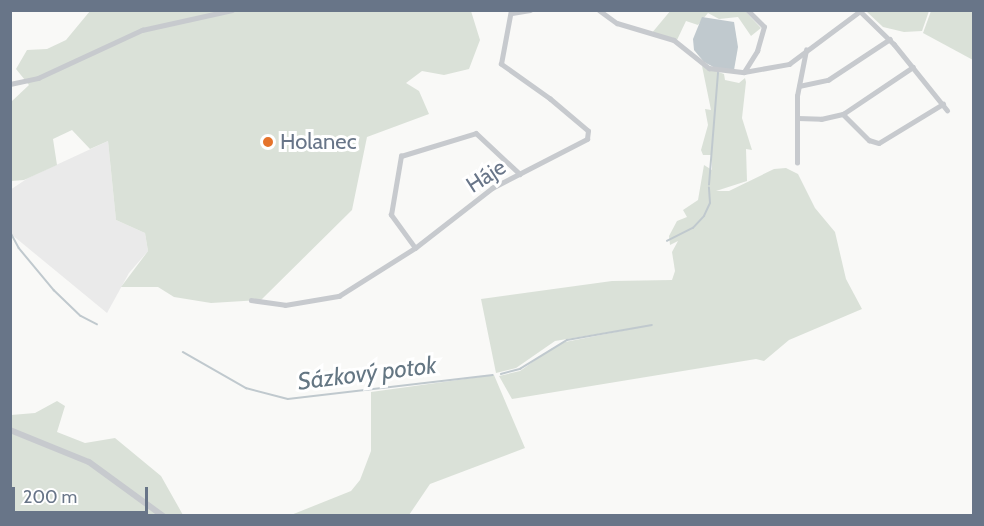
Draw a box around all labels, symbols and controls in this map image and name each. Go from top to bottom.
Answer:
place label: Holanec [280,129,357,155]
marker: Holanec [261,135,275,149]
street label: Háje [461,154,511,198]
water label: Sázkový potok [296,350,438,396]
scale bar [15,475,152,513]
text: 200 m [23,486,77,508]

